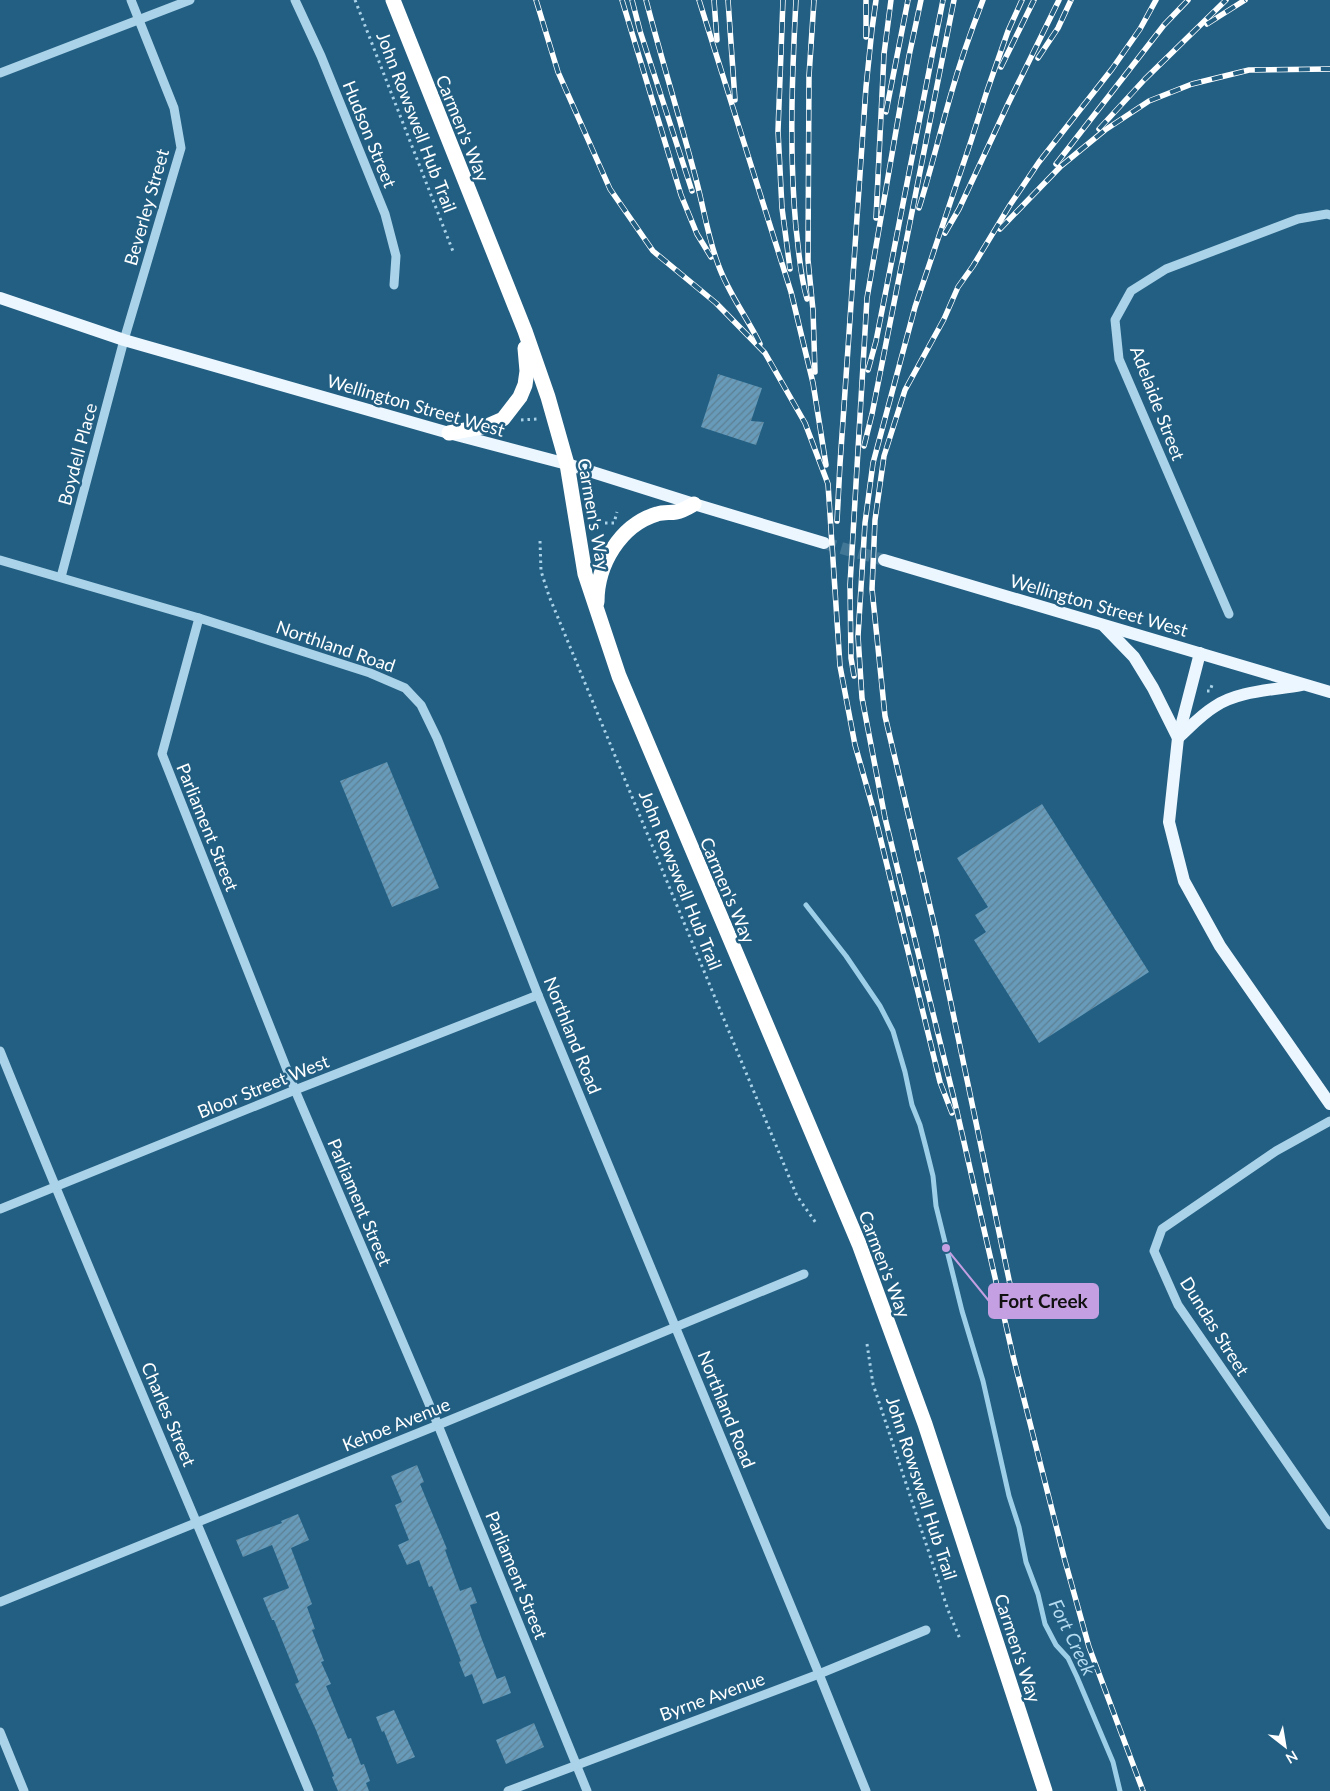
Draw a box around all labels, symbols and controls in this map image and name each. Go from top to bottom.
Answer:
street label: John Rowswell Hub Trail [372,29,462,215]
street label: Carmen's Way [432,71,495,185]
street label: Hudson Street [338,77,402,191]
street label: Beverley Street [119,146,173,268]
street label: Adelaide Street [1126,343,1190,464]
street label: Wellington Street West [325,369,508,441]
street label: Boydell Place [53,400,101,508]
street label: Carmen's Way [573,456,615,572]
street label: Wellington Street West [1008,569,1191,641]
street label: Northland Road [274,615,398,677]
street label: Parliament Street [172,760,244,895]
street label: John Rowswell Hub Trail [635,787,727,973]
street label: Carmen's Way [696,834,760,947]
street label: Northland Road [539,973,607,1097]
street label: Bloor Street West [194,1049,333,1122]
street label: Parliament Street [323,1135,397,1269]
street label: Carmen's Way [854,1207,916,1321]
street label: Dundas Street [1176,1272,1254,1380]
callout: Fort Creek [989,1284,1098,1318]
text: Fort Creek [998,1289,1089,1312]
street label: Northland Road [693,1347,761,1471]
street label: Charles Street [137,1359,201,1470]
street label: Kehoe Avenue [339,1392,453,1456]
street label: John Rowswell Hub Trail [882,1393,962,1583]
street label: Parliament Street [481,1508,553,1643]
street label: Carmen's Way [990,1591,1046,1706]
water label: Fort Creek [1045,1595,1102,1680]
street label: Byrne Avenue [656,1667,768,1725]
north arrow [1260,1721,1310,1771]
text: N [1283,1748,1301,1768]

